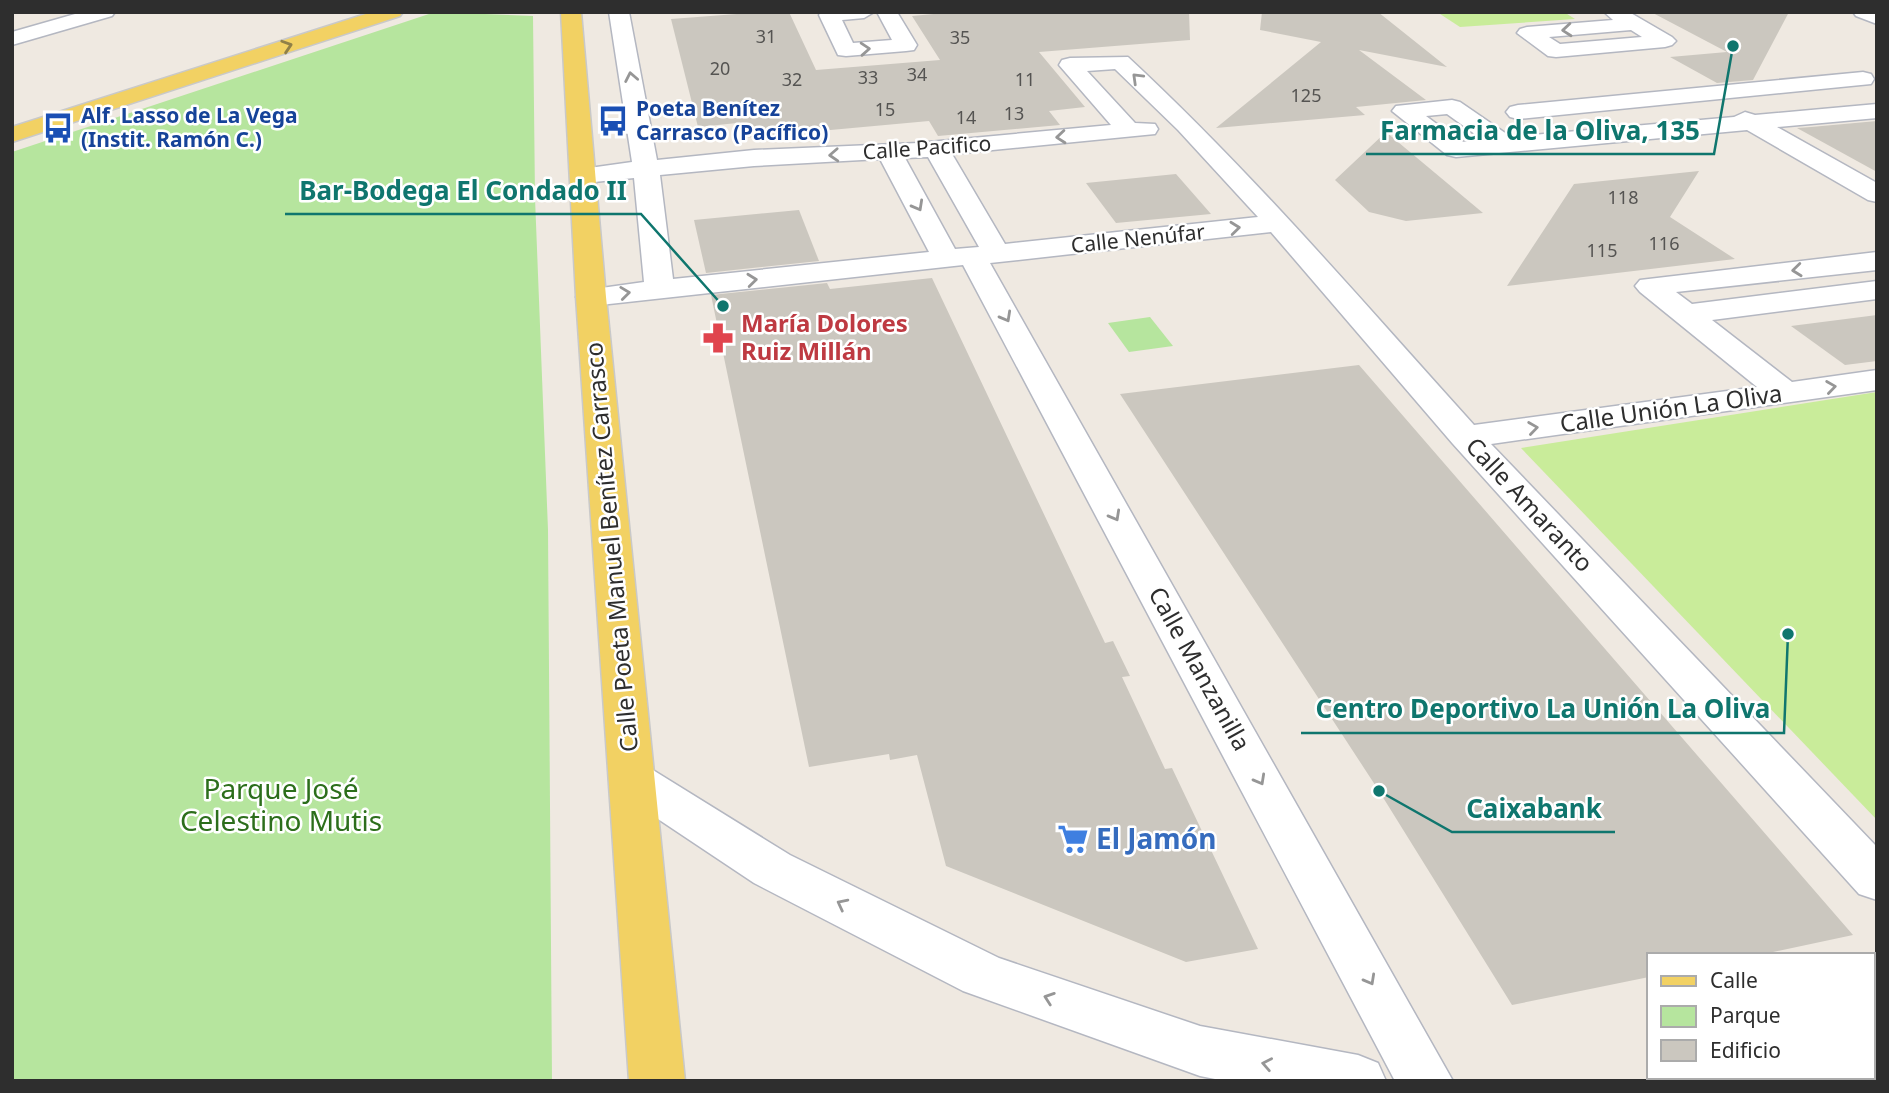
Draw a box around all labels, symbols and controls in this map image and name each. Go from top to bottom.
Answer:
one-way arrow [1561,22,1572,37]
house number: 31 [756,24,776,48]
house number: 35 [950,25,970,49]
one-way arrow [281,40,293,55]
one-way arrow [860,41,871,56]
house number: 20 [710,56,730,80]
house number: 34 [907,62,927,86]
house number: 33 [858,65,878,89]
house number: 32 [782,67,802,91]
house number: 11 [1015,67,1035,91]
one-way arrow [624,71,639,83]
one-way arrow [1132,74,1145,87]
house number: 125 [1291,83,1321,107]
place label: Poeta Benítez Carrasco (Pacífico) [636,94,828,146]
house number: 15 [875,97,895,121]
place label: Alf. Lasso de La Vega (Instit. Ramón C.) [81,101,298,153]
house number: 13 [1004,101,1024,125]
bus stop icon: Poeta Benítez Carrasco (Pacífico) [596,104,630,138]
house number: 14 [956,105,976,129]
callout: Farmacia de la Oliva, 135 [1366,107,1714,154]
bus stop icon: Alf. Lasso de La Vega (Instit. Ramón C.) [41,111,75,145]
text: Farmacia de la Oliva, 135 [1380,112,1700,148]
street label: Calle Pacifico [862,129,992,165]
one-way arrow [1055,129,1066,144]
one-way arrow [828,147,839,162]
callout: Bar-Bodega El Condado II [285,167,641,214]
text: Bar-Bodega El Condado II [299,172,627,208]
house number: 118 [1608,185,1638,209]
one-way arrow [910,199,923,211]
street label: Calle Nenúfar [1069,217,1207,259]
one-way arrow [1229,220,1241,235]
house number: 116 [1649,231,1679,255]
house number: 115 [1587,238,1617,262]
one-way arrow [1791,262,1803,277]
one-way arrow [746,272,758,287]
one-way arrow [619,286,631,301]
place label: María Dolores Ruiz Millán [741,306,908,367]
one-way arrow [998,310,1011,322]
pharmacy icon: María Dolores Ruiz Millán [701,321,735,355]
street label: Calle Poeta Manuel Benítez Carrasco [576,341,645,753]
street label: Calle Unión La Oliva [1558,376,1784,439]
one-way arrow [1825,379,1837,394]
one-way arrow [1527,421,1539,436]
street label: Calle Amaranto [1459,429,1601,578]
one-way arrow [1107,509,1120,522]
street label: Calle Manzanilla [1142,580,1259,756]
callout: Centro Deportivo La Unión La Oliva [1301,686,1784,733]
text: Centro Deportivo La Unión La Oliva [1316,690,1770,726]
park label: Parque José Celestino Mutis [180,769,382,839]
one-way arrow [1252,773,1265,786]
callout: Caixabank [1452,785,1615,832]
text: Caixabank [1466,790,1603,826]
place label: El Jamón [1096,819,1216,857]
supermarket icon: El Jamón [1056,822,1090,856]
one-way arrow [837,899,850,913]
legend [1647,953,1875,1079]
text: Calle [1710,966,1758,994]
one-way arrow [1361,972,1375,985]
one-way arrow [1044,992,1056,1006]
text: Parque [1710,1001,1780,1029]
text: Edificio [1710,1036,1781,1064]
one-way arrow [1261,1057,1273,1072]

